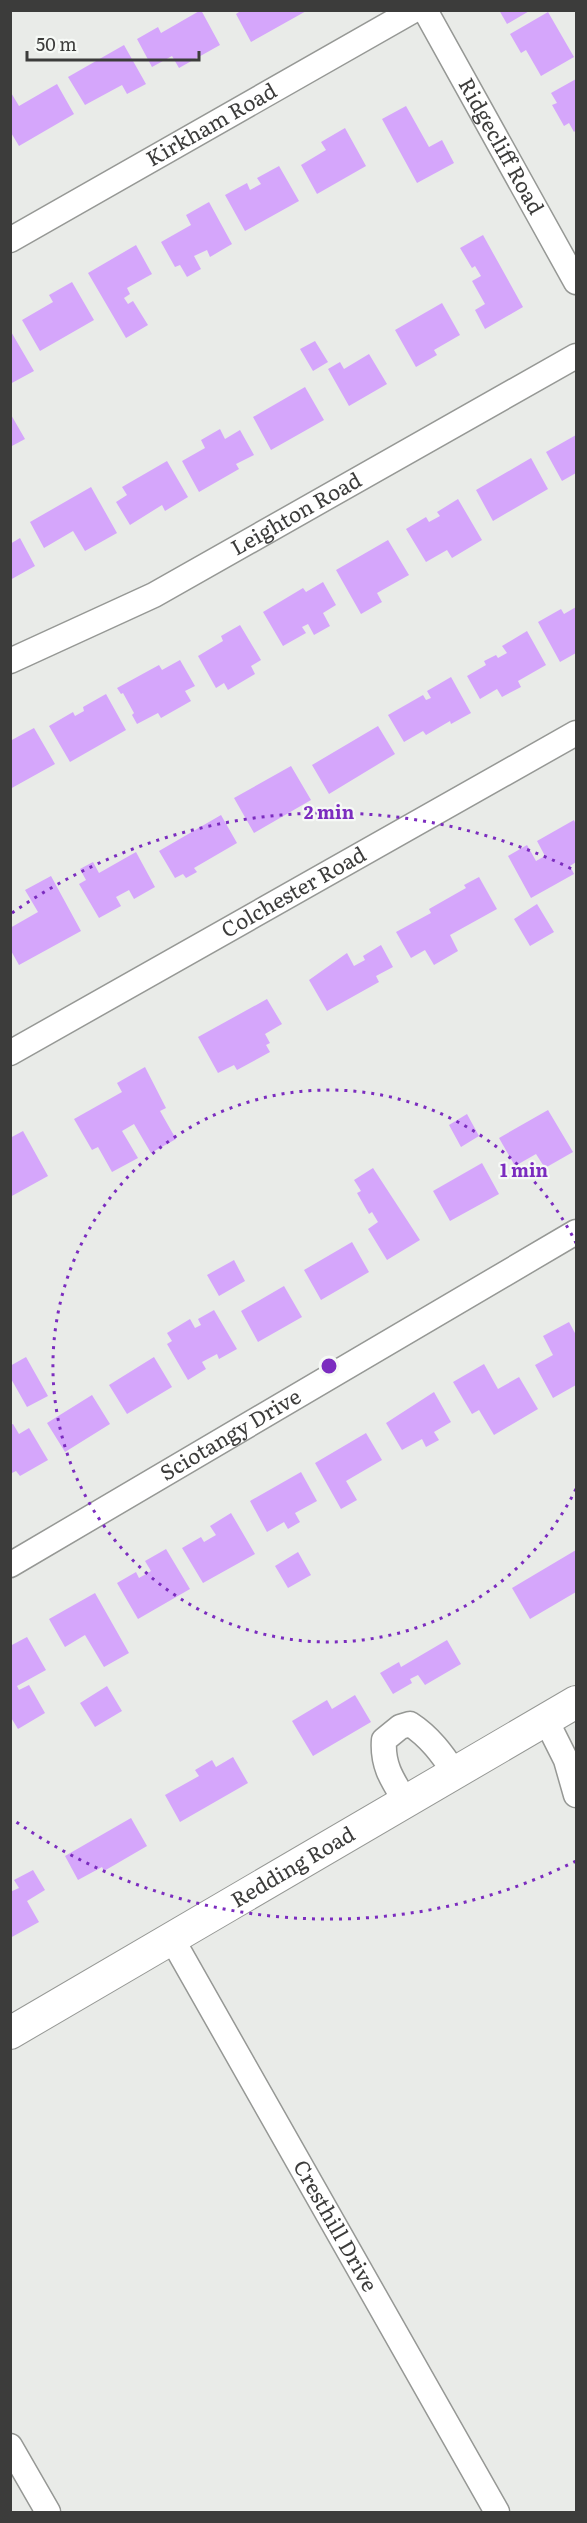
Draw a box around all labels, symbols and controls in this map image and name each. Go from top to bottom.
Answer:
scale bar [27,24,200,62]
text: 50 m [36,30,77,57]
street label: Ridgecliff Road [452,71,553,219]
street label: Kirkham Road [139,73,281,173]
street label: Leighton Road [224,463,366,562]
text: 2 min [304,798,355,825]
street label: Colchester Road [215,837,371,944]
text: 1 min [500,1156,549,1183]
centre of rings [319,1356,339,1376]
street label: Sciotangy Drive [153,1379,306,1487]
street label: Redding Road [224,1817,360,1914]
street label: Cresthill Drive [287,2153,387,2297]

